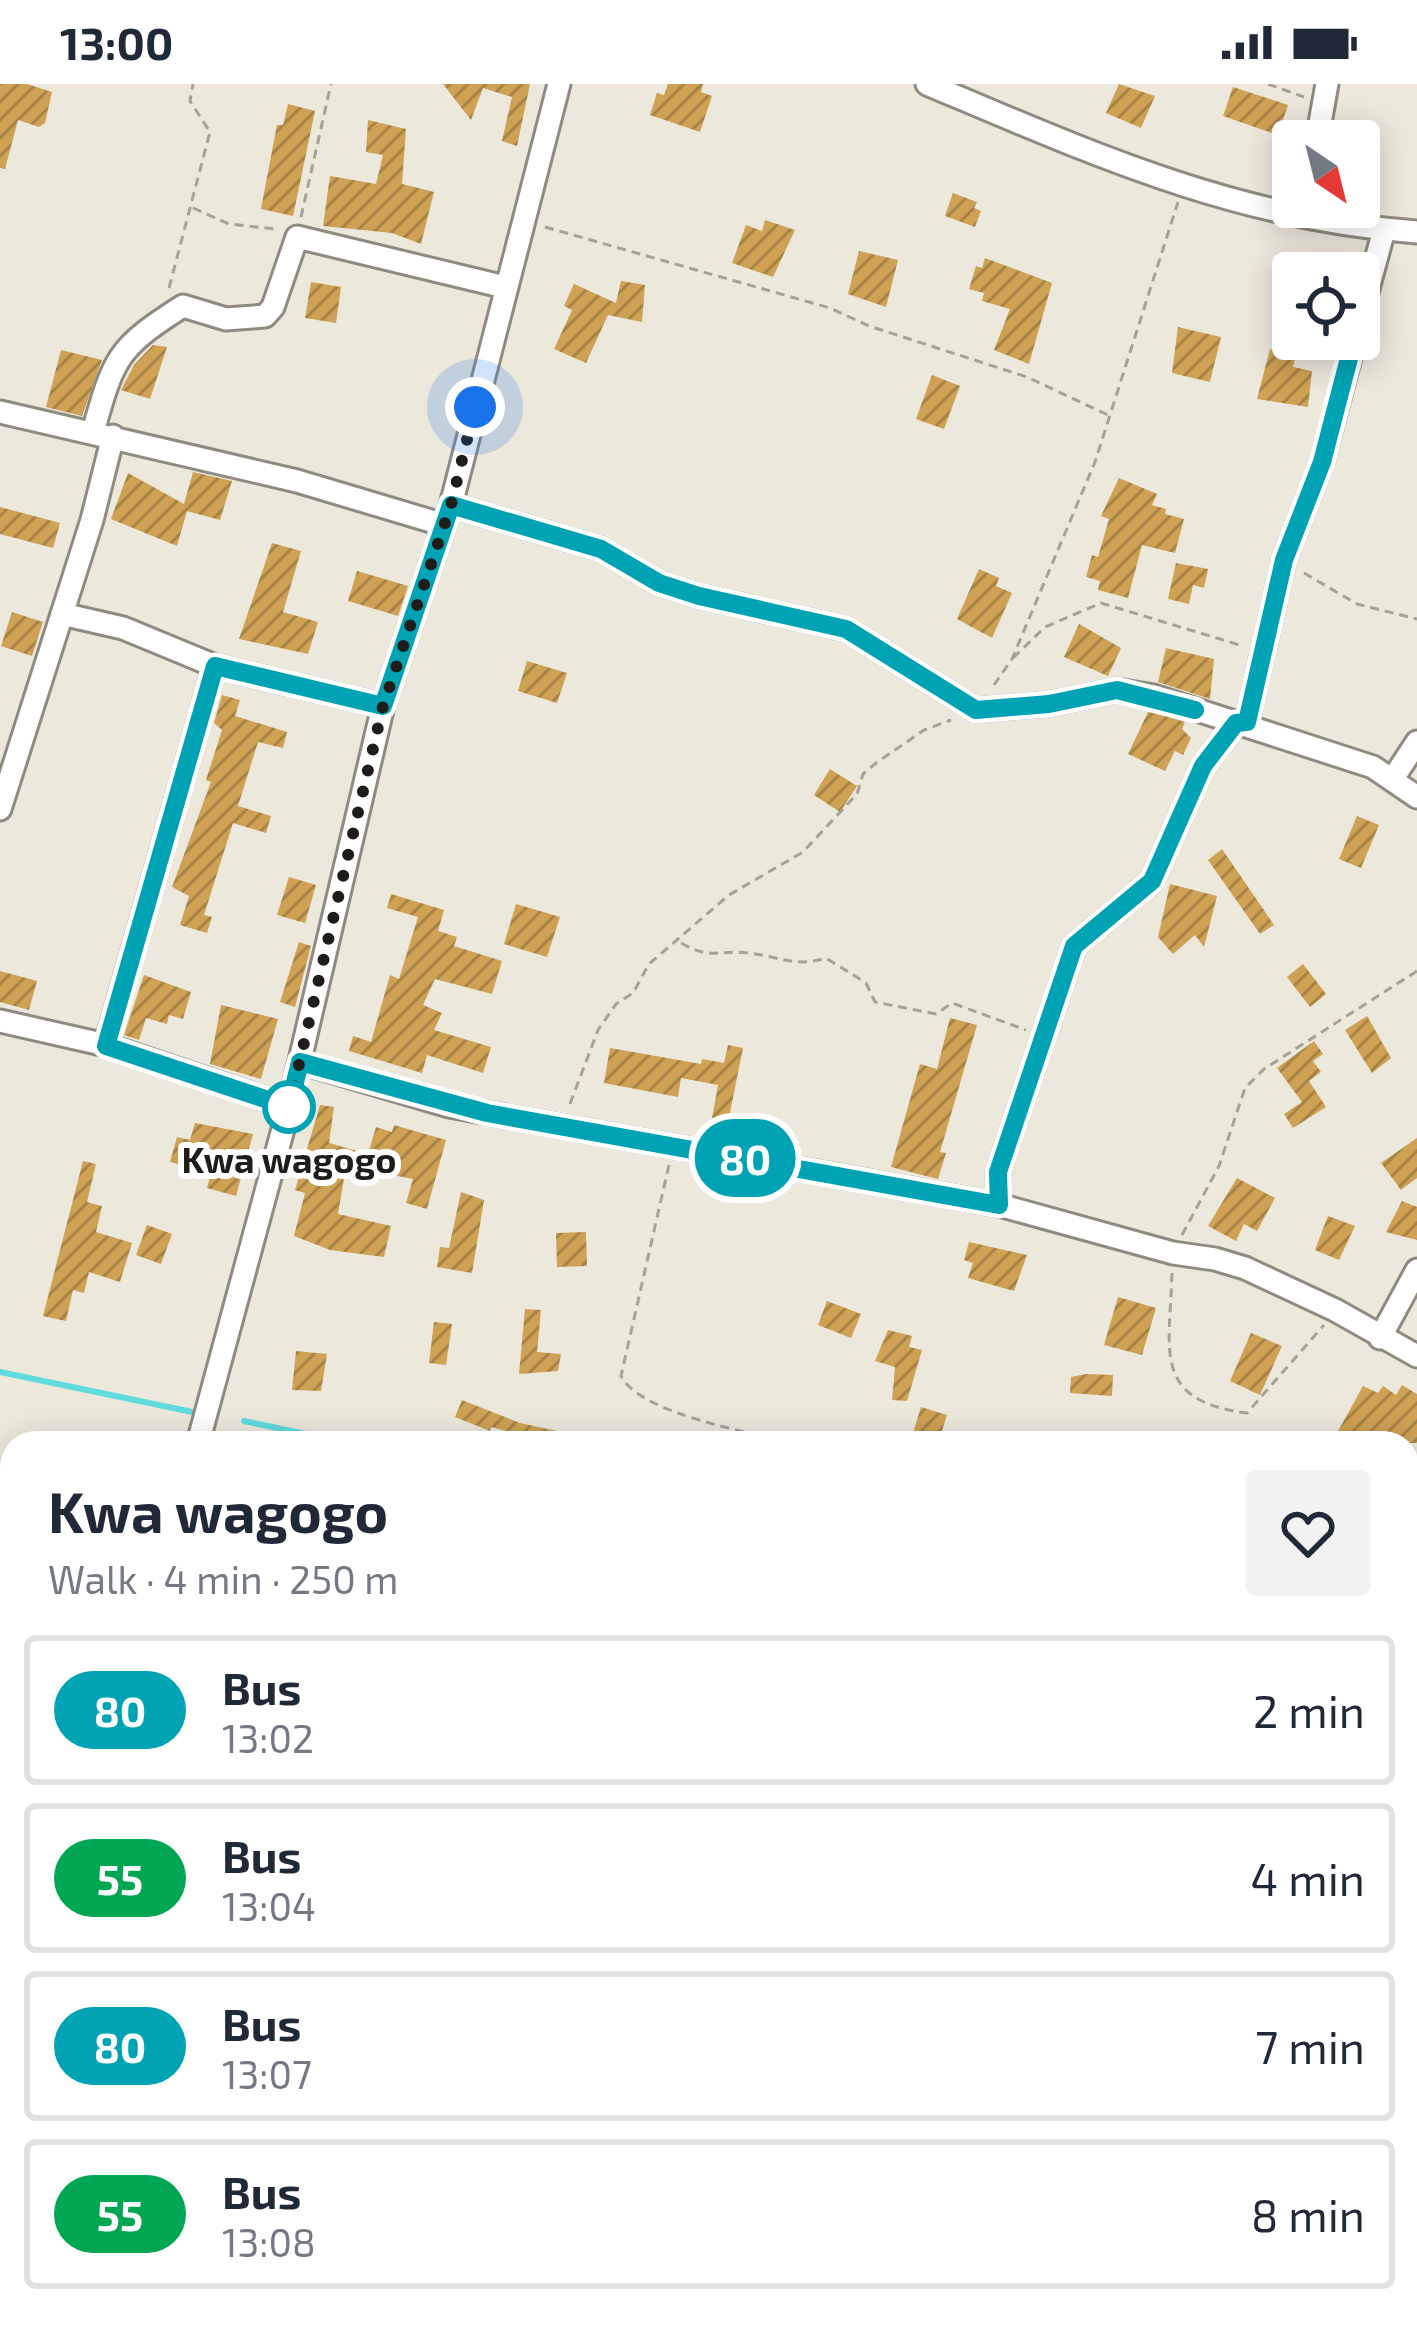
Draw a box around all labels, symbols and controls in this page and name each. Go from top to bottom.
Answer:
text: 13:00 [60,15,173,69]
north arrow [1272,120,1380,228]
map controls [1272,120,1380,360]
button: locate [1272,252,1380,360]
your location [445,377,505,437]
marker: Kwa wagogo [264,1082,314,1132]
line badge: 80 [691,1119,799,1197]
text: 80 [719,1133,771,1183]
place label: Kwa wagogo [182,1137,396,1180]
button: heart [1245,1470,1371,1596]
text: Kwa wagogo [48,1476,388,1544]
text: Walk · 4 min · 250 m [48,1555,399,1602]
text: Bus [222,1660,301,1714]
text: 2 min [1253,1683,1365,1737]
text: 80 [94,1685,146,1735]
text: 13:02 [222,1714,314,1761]
text: Bus [222,1828,301,1882]
text: 4 min [1251,1851,1365,1905]
text: 55 [97,1853,143,1903]
text: 13:04 [222,1882,316,1929]
text: Bus [222,1996,301,2050]
text: 7 min [1255,2019,1365,2073]
text: 80 [94,2021,146,2071]
text: 13:07 [222,2050,312,2097]
text: Bus [222,2164,301,2218]
text: 8 min [1251,2187,1365,2241]
text: 55 [97,2189,143,2239]
text: 13:08 [222,2218,316,2265]

